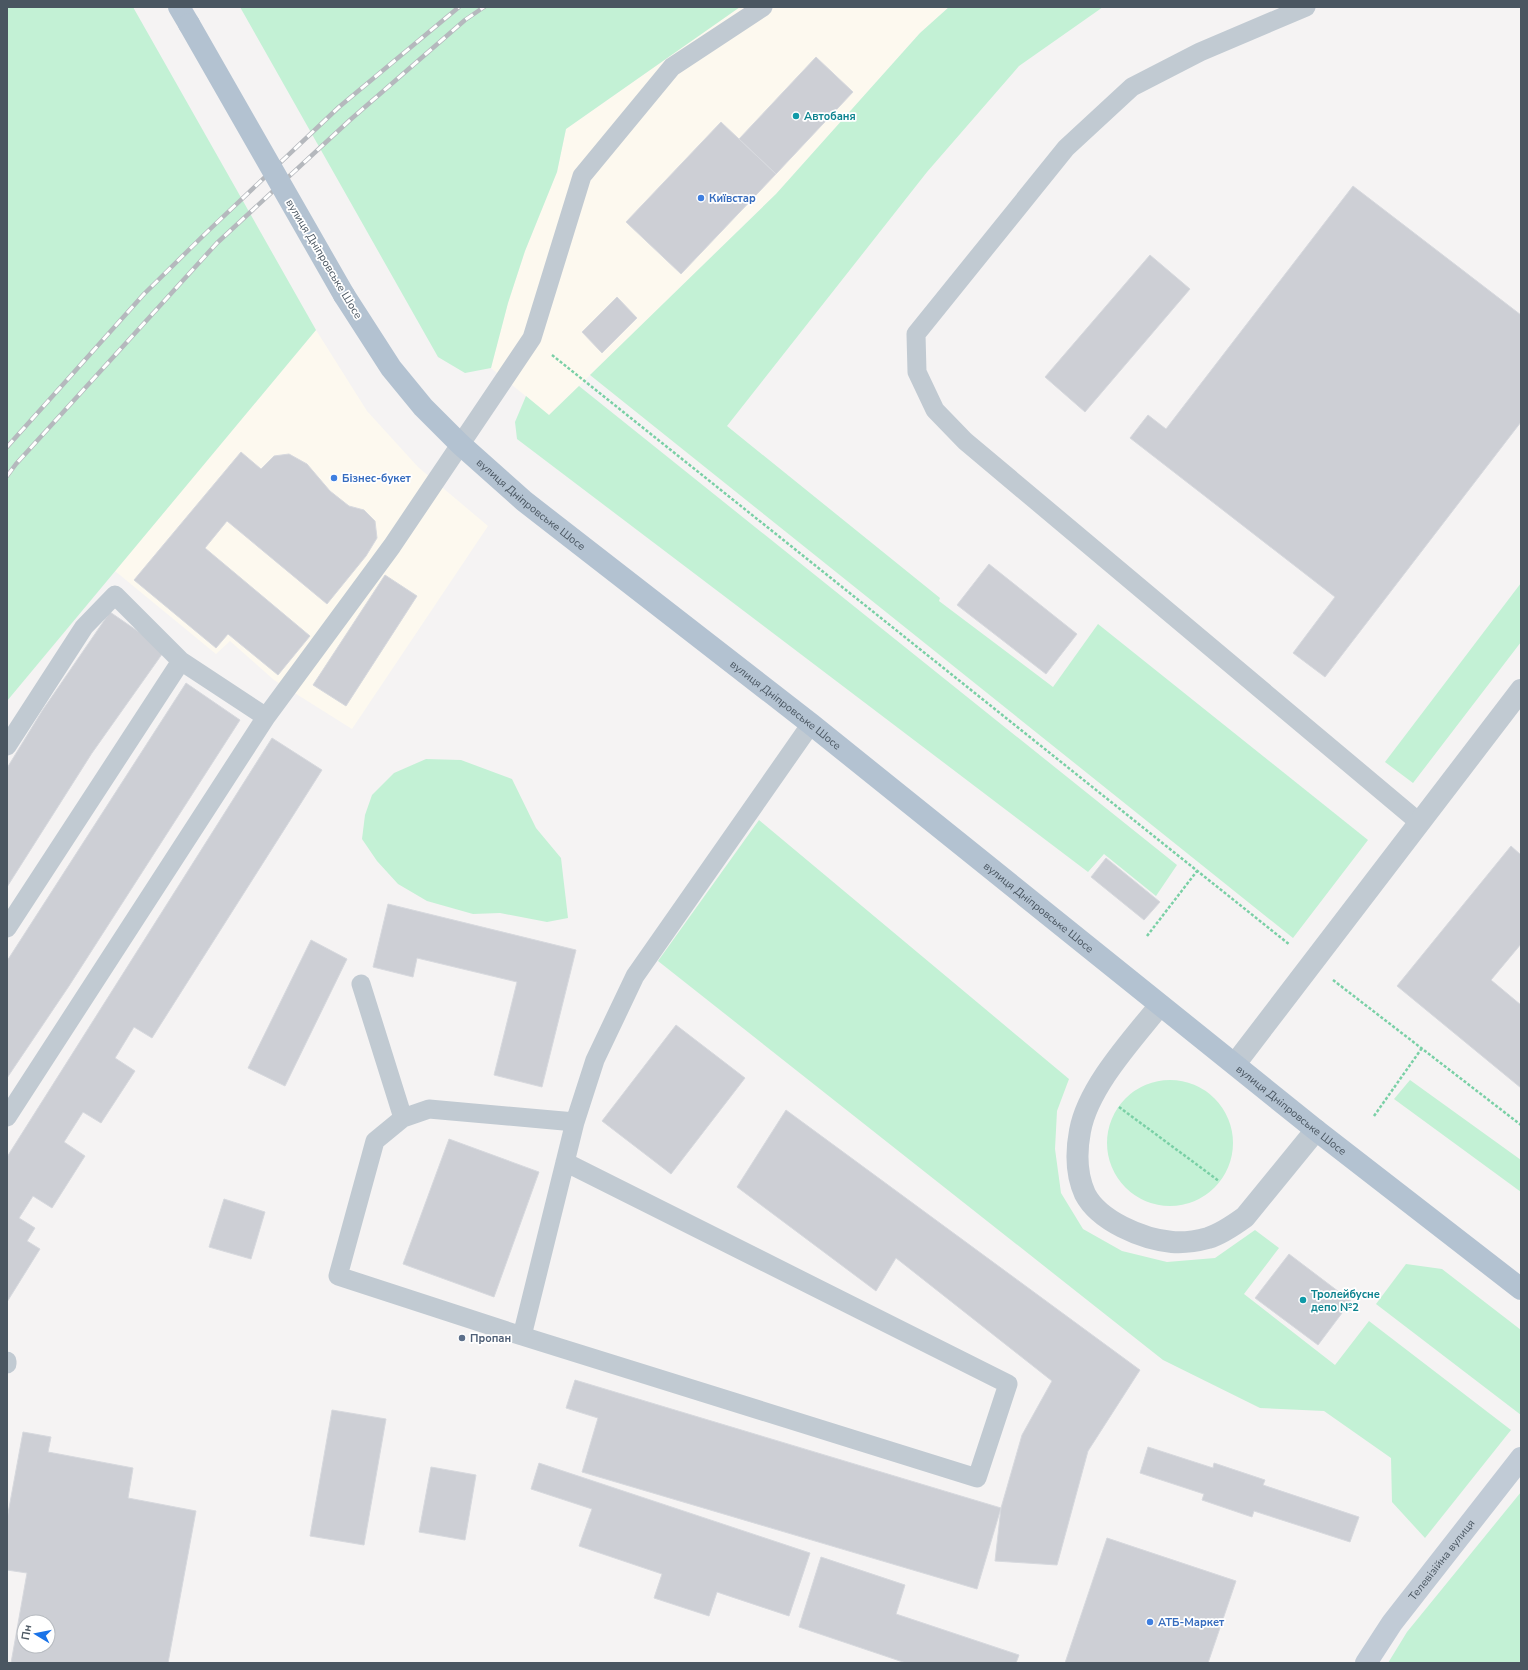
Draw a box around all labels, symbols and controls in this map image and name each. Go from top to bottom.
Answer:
place label: Автобаня [804,109,856,124]
marker: Автобаня [791,111,801,121]
place label: Київстар [709,191,756,206]
marker: Київстар [696,193,706,203]
street label: вулиця Дніпровське Шосе [282,196,366,322]
street label: вулиця Дніпровське Шосе [474,455,589,554]
place label: Бізнес-букет [342,471,412,486]
marker: Бізнес-букет [329,473,339,483]
street label: вулиця Дніпровське Шосе [727,656,844,753]
street label: вулиця Дніпровське Шосе [981,858,1097,956]
street label: вулиця Дніпровське Шосе [1233,1061,1350,1159]
place label: Тролейбусне депо №2 [1311,1287,1380,1315]
marker: Тролейбусне депо №2 [1298,1295,1308,1305]
place label: Пропан [470,1331,511,1346]
marker: Пропан [457,1333,467,1343]
street label: Телевізійна вулиця [1405,1516,1478,1603]
north arrow [16,1614,56,1654]
place label: АТБ-Маркет [1158,1615,1225,1630]
marker: АТБ-Маркет [1145,1617,1155,1627]
text: Пн [18,1624,35,1641]

